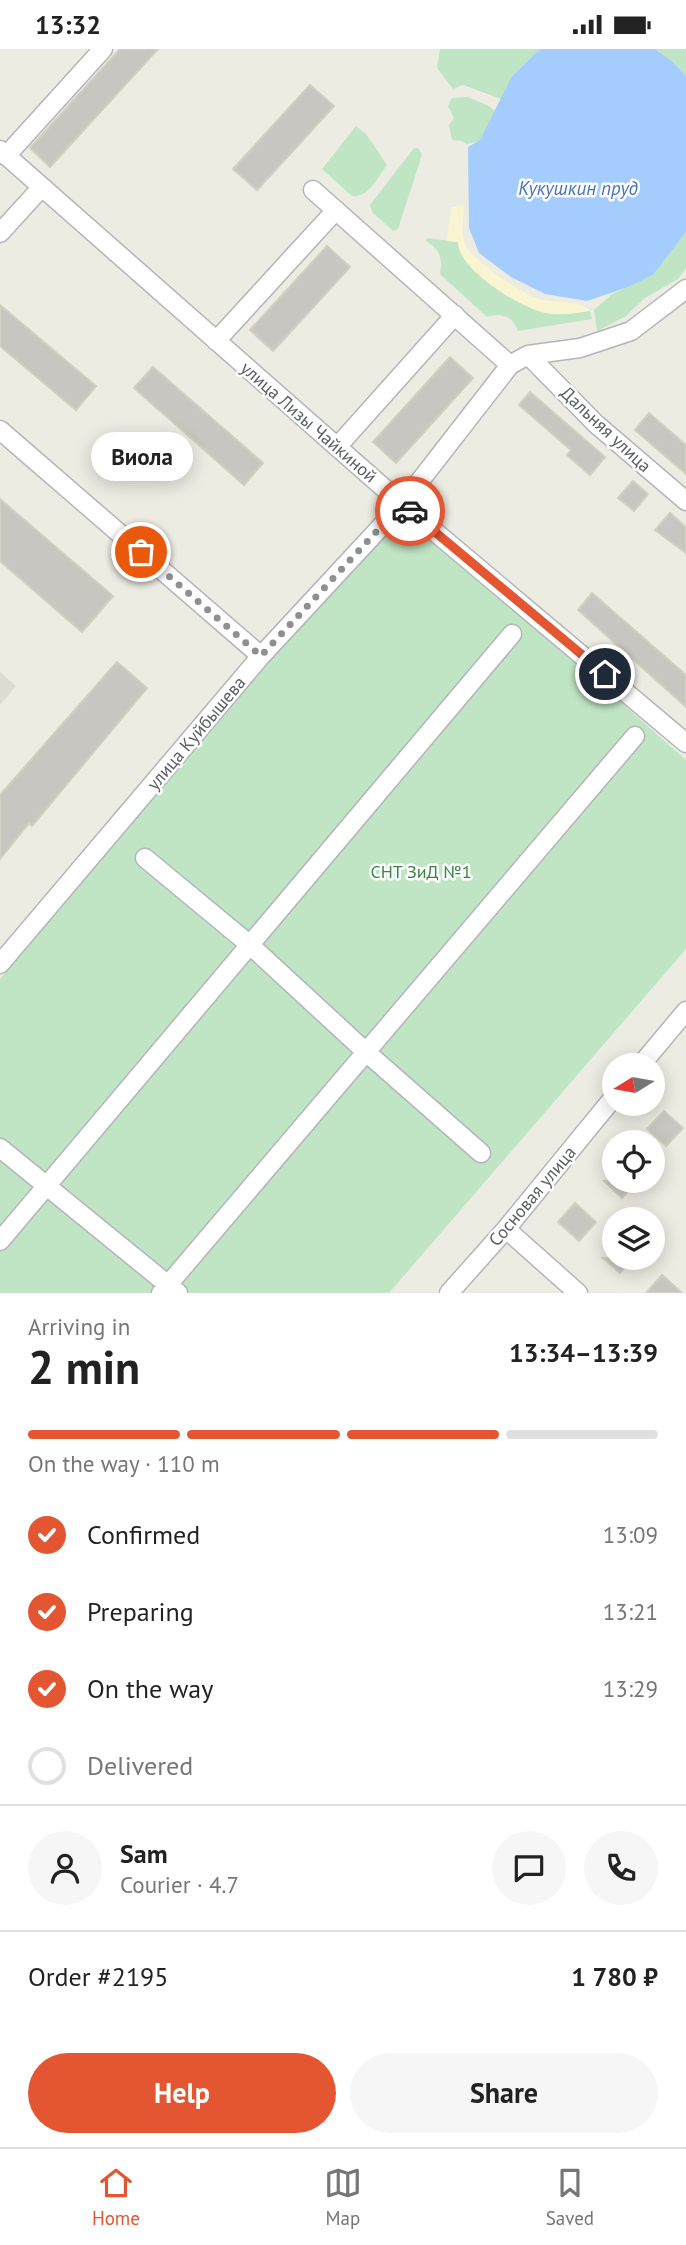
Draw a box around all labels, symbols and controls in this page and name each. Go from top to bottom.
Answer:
text: 13:32 [35,8,101,41]
water label: Кукушкин пруд [518,176,638,200]
street label: улица Лизы Чайкиной [236,356,382,488]
street label: Дальняя улица [556,381,656,477]
callout: Виола [90,433,192,482]
text: Виола [111,442,173,471]
courier [375,476,445,546]
icon: car [391,492,429,530]
pin [111,522,171,582]
icon: bag [122,533,160,571]
pin [575,644,635,704]
icon: home [586,655,624,693]
street label: улица Куйбышева [142,671,250,795]
park label: СНТ ЗиД №1 [370,860,472,883]
north arrow [602,1053,665,1117]
map controls [602,1053,665,1270]
button: locate [602,1130,665,1193]
street label: Сосновая улица [483,1141,581,1251]
button: layers [602,1207,665,1270]
text: Arriving in [28,1312,130,1341]
text: 13:34–13:39 [509,1336,658,1369]
text: 2 min [28,1337,140,1397]
text: On the way · 110 m [28,1449,220,1478]
icon: check [28,1516,66,1554]
text: Confirmed [87,1518,200,1551]
text: 13:09 [603,1520,658,1549]
icon: check [28,1593,66,1631]
text: Preparing [87,1595,194,1628]
text: 13:21 [603,1597,658,1626]
icon: check [28,1670,66,1708]
text: On the way [87,1672,213,1705]
text: 13:29 [603,1674,658,1703]
text: Delivered [87,1749,193,1782]
button: person [28,1831,102,1905]
button: chat [492,1831,566,1905]
button: phone [584,1831,658,1905]
text: Sam [120,1837,168,1870]
text: Courier · 4.7 [120,1870,239,1899]
text: Order #2195 [28,1960,168,1993]
text: 1 780 ₽ [571,1960,658,1993]
button: Help [28,2053,336,2133]
button: Share [350,2053,658,2133]
tab: Home [92,2164,140,2230]
tab: Map [324,2164,362,2230]
tab: Saved [546,2164,594,2230]

